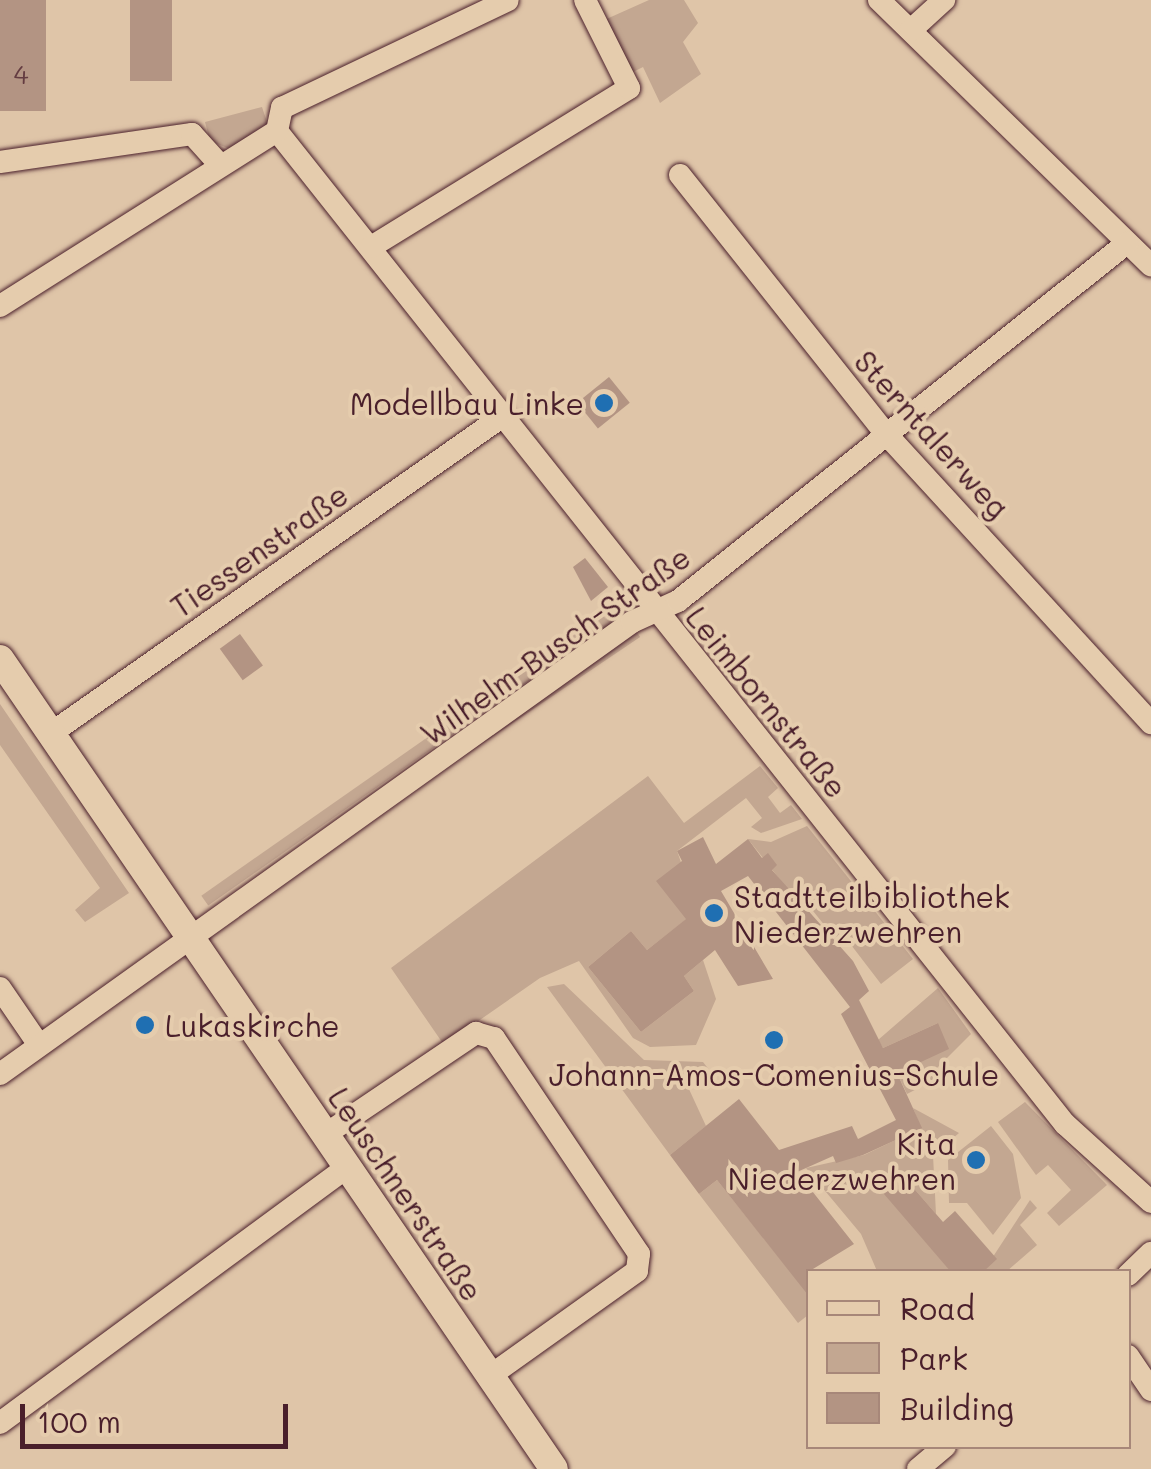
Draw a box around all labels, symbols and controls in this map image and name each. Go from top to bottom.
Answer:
house number: 4 [14,59,28,89]
street label: Sterntalerweg [847,343,1017,525]
place label: Modellbau Linke [350,385,584,421]
marker: Modellbau Linke [593,392,615,414]
street label: Tiessenstraße [164,476,354,624]
street label: Wilhelm-Busch-Straße [413,538,697,752]
street label: Leimbornstraße [679,599,855,805]
place label: Stadtteilbibliothek Niederzwehren [734,878,1010,948]
marker: Stadtteilbibliothek Niederzwehren [703,902,725,924]
place label: Lukaskirche [165,1007,340,1043]
marker: Lukaskirche [134,1014,156,1036]
marker: Johann-Amos-Comenius-Schule [763,1029,785,1051]
place label: Johann-Amos-Comenius-Schule [549,1056,999,1092]
street label: Leuschnerstraße [321,1081,491,1307]
place label: Kita Niederzwehren [728,1125,956,1196]
marker: Kita Niederzwehren [965,1149,987,1171]
legend [806,1269,1131,1449]
text: Road [900,1288,975,1328]
text: Park [900,1338,968,1378]
scale bar [25,1384,292,1446]
text: Building [900,1388,1014,1428]
text: 100 m [37,1401,121,1441]

